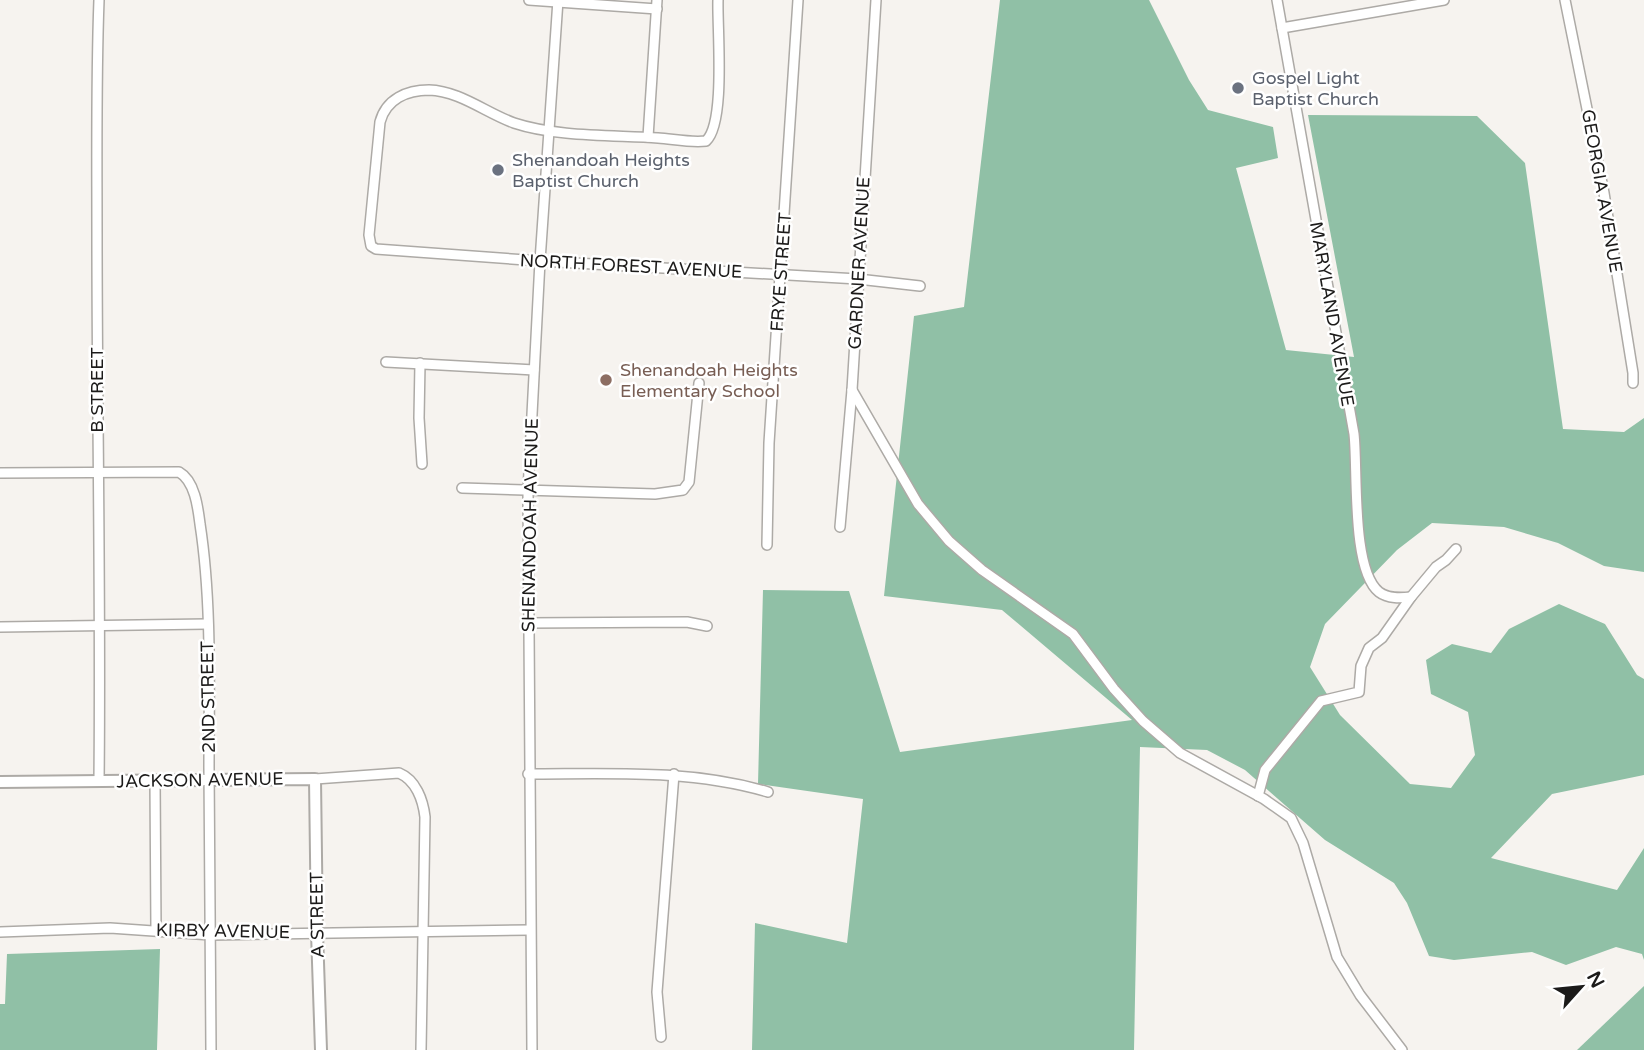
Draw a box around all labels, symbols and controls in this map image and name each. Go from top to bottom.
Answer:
place label: Gospel Light Baptist Church [1252,67,1379,110]
marker: Gospel Light Baptist Church [1230,80,1246,96]
street label: GEORGIA AVENUE [1577,108,1627,274]
place label: Shenandoah Heights Baptist Church [512,149,690,192]
marker: Shenandoah Heights Baptist Church [490,162,506,178]
street label: GARDNER AVENUE [843,176,875,350]
street label: FRYE STREET [766,212,796,332]
street label: MARYLAND AVENUE [1305,220,1359,408]
street label: NORTH FOREST AVENUE [519,249,743,283]
street label: B STREET [86,347,108,433]
place label: Shenandoah Heights Elementary School [620,359,798,402]
marker: Shenandoah Heights Elementary School [598,372,614,388]
street label: SHENANDOAH AVENUE [517,418,543,632]
street label: 2ND STREET [196,641,220,753]
street label: JACKSON AVENUE [116,768,284,792]
street label: A STREET [305,872,329,958]
street label: KIRBY AVENUE [156,919,290,943]
north arrow [1546,952,1616,1022]
text: N [1582,968,1609,992]

